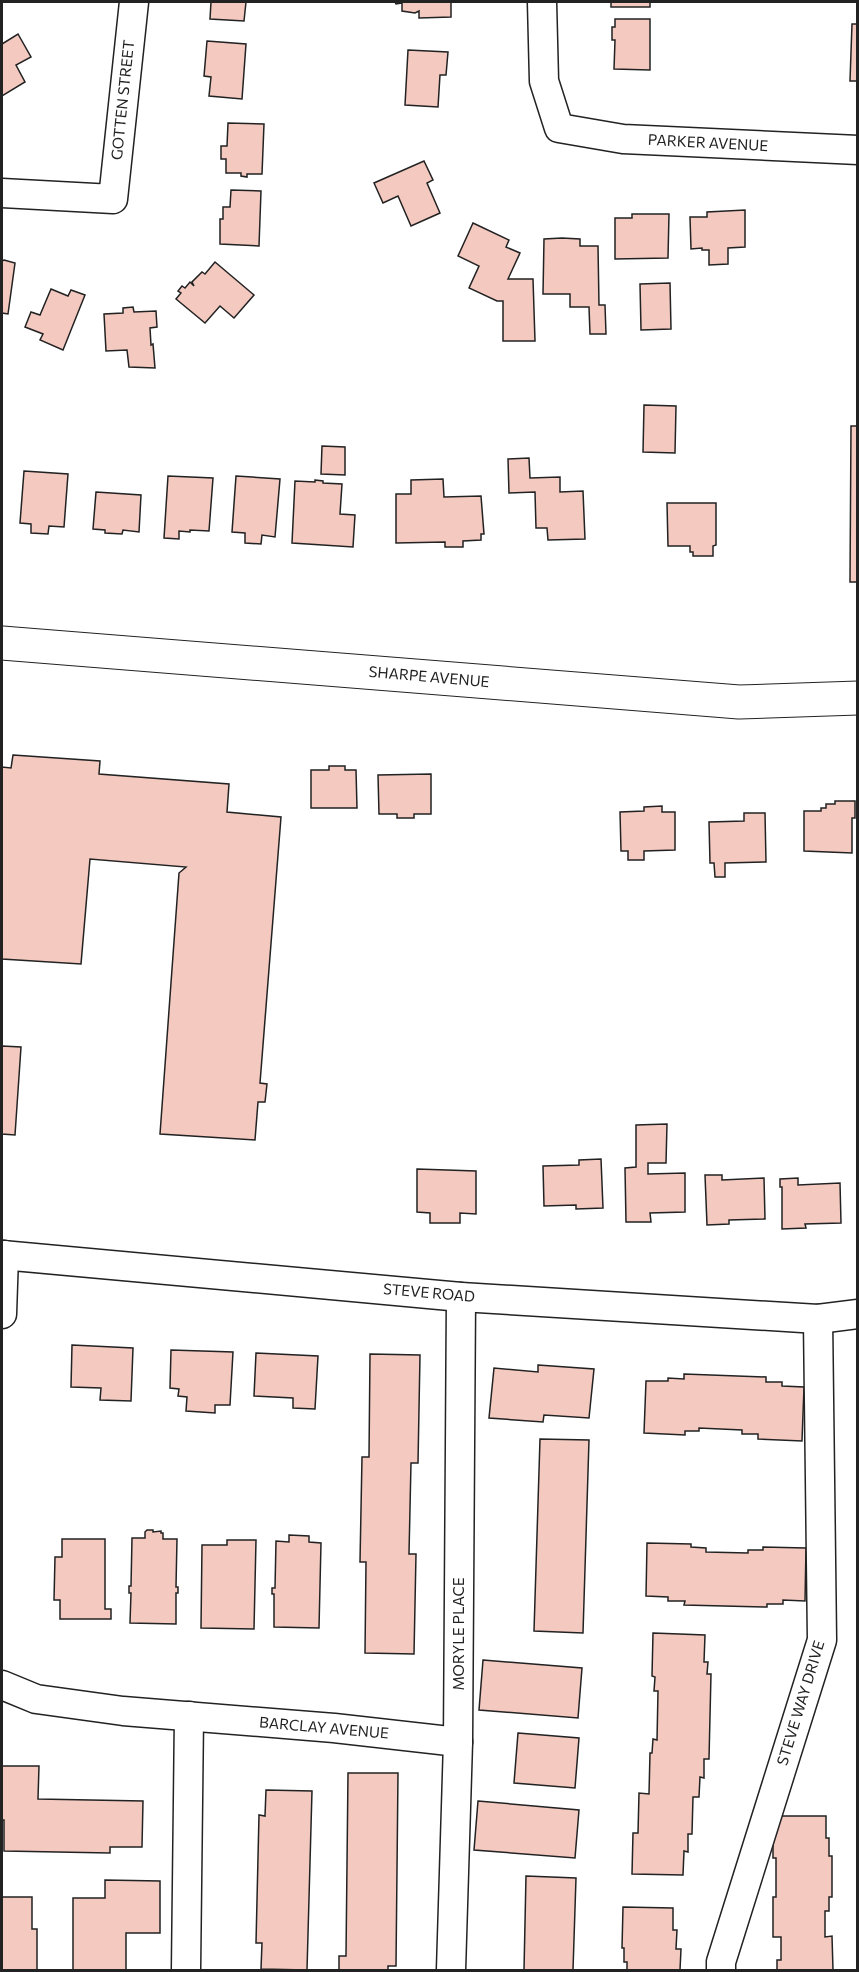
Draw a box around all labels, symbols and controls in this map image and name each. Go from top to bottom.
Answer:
street label: GOTTEN STREET [107,39,137,161]
street label: PARKER AVENUE [647,130,769,154]
street label: SHARPE AVENUE [368,662,490,690]
street label: STEVE ROAD [382,1279,476,1305]
street label: MORYLE PLACE [449,1577,467,1691]
street label: STEVE WAY DRIVE [772,1638,828,1767]
street label: BARCLAY AVENUE [259,1712,390,1742]

